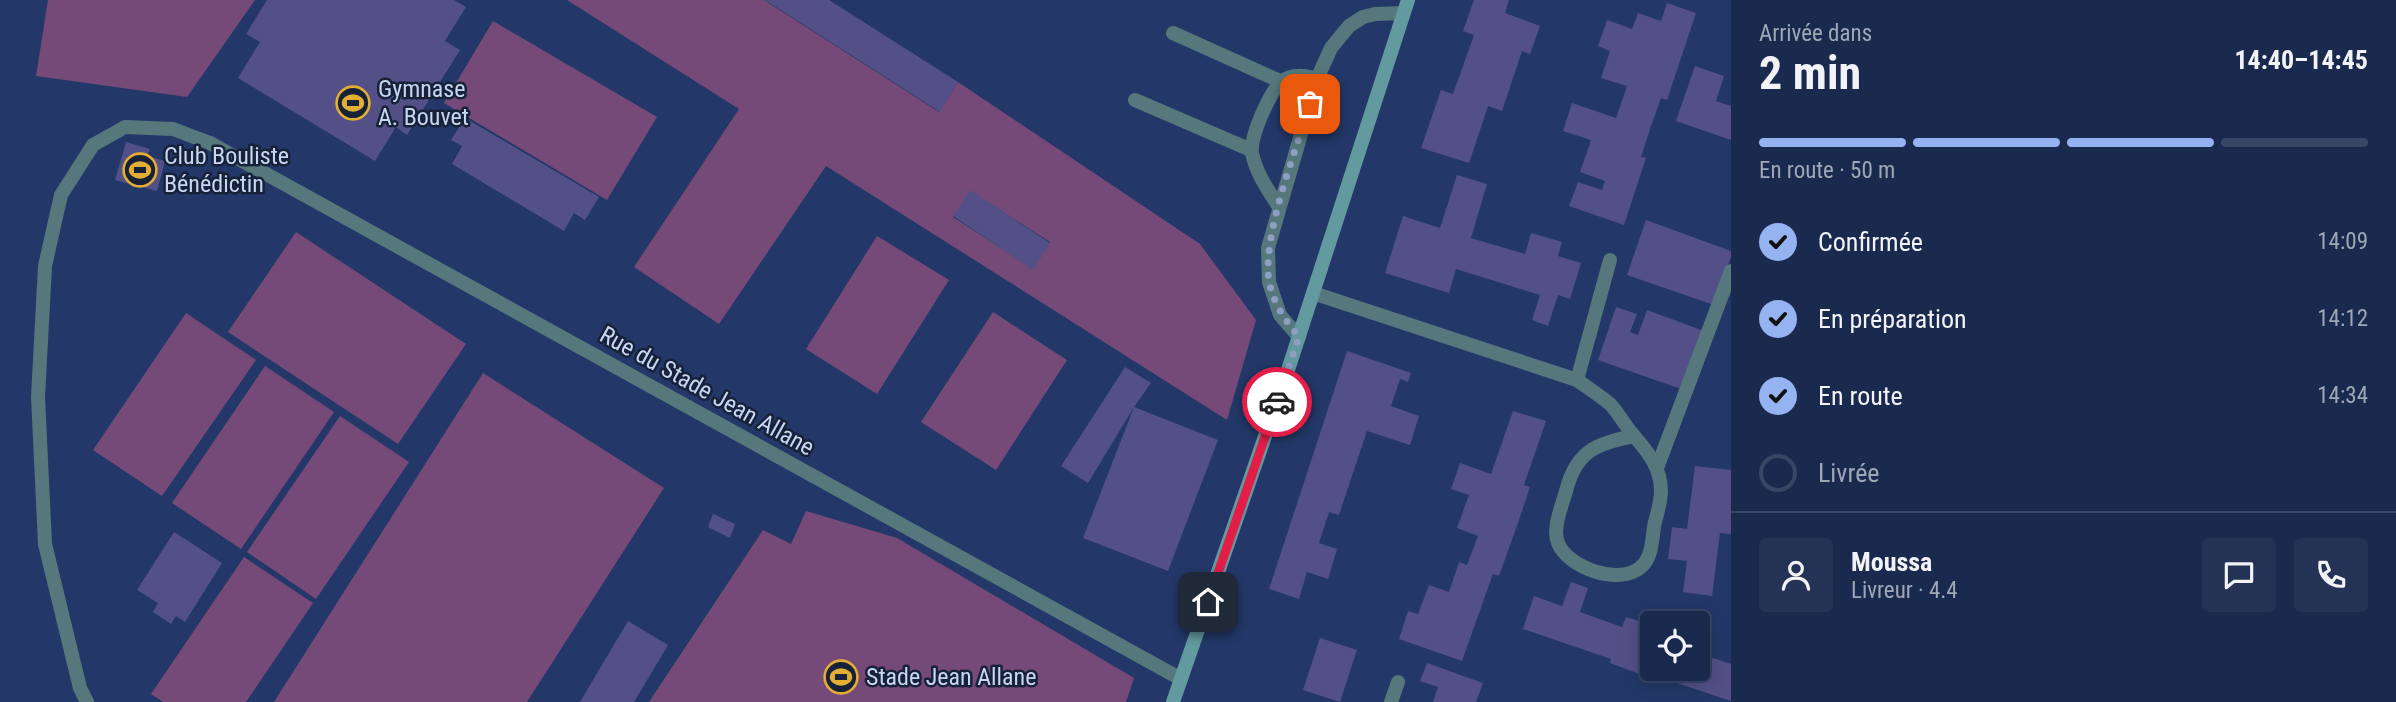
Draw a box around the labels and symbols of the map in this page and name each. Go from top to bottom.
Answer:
pin [1280,74,1340,134]
place label: Gymnase A. Bouvet [378,75,469,131]
sports icon: Gymnase A. Bouvet [334,84,372,122]
place label: Club Bouliste Bénédictin [164,142,289,198]
sports icon: Club Bouliste Bénédictin [121,151,159,189]
street label: Rue du Stade Jean Allane [595,320,819,462]
courier [1242,367,1312,437]
pin [1178,572,1238,632]
sports icon: Stade Jean Allane [822,658,860,696]
place label: Stade Jean Allane [866,663,1036,691]

